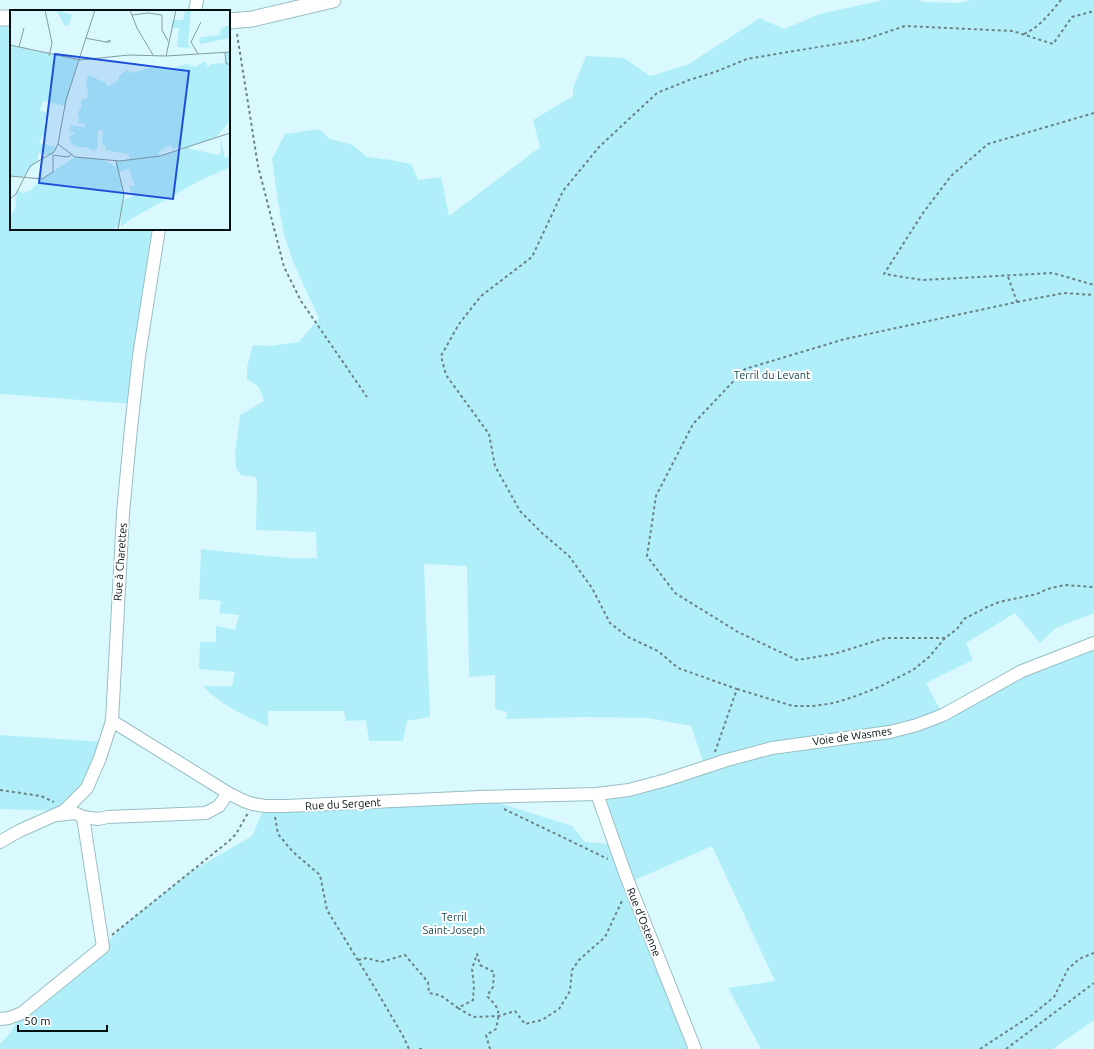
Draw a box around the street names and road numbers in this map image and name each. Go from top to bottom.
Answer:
street label: Rue à Charettes [111,522,129,601]
street label: Voie de Wasmes [812,724,893,748]
street label: Rue du Sergent [305,796,382,812]
street label: Rue d'Ostenne [625,886,663,958]

